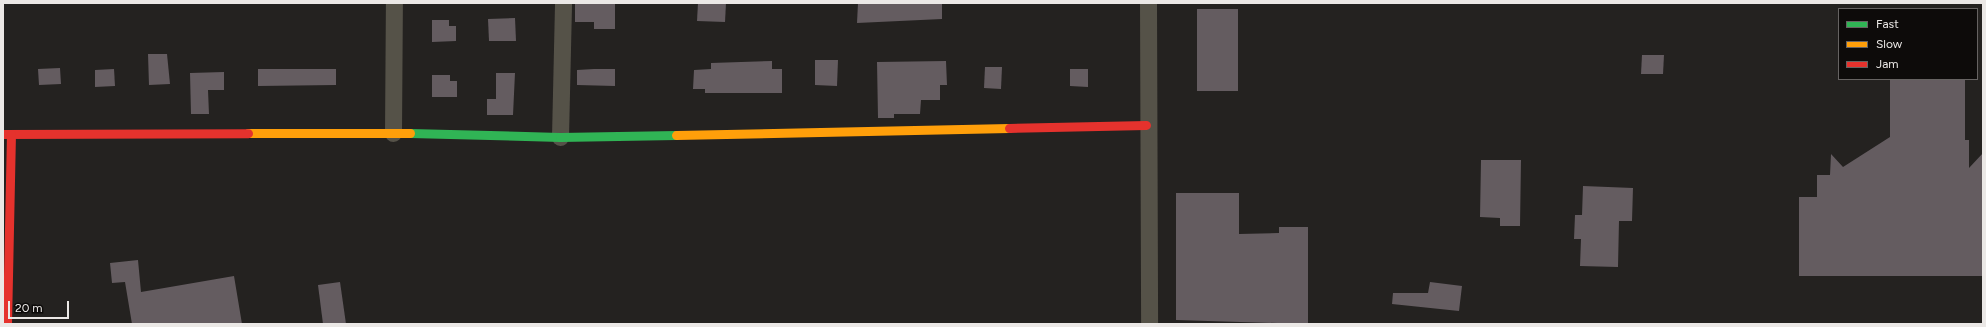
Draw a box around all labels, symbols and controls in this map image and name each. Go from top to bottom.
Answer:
legend [1838,8,1978,80]
text: Fast [1876,17,1899,31]
text: Slow [1876,37,1902,51]
text: Jam [1876,57,1899,71]
scale bar [10,293,71,319]
text: 20 m [15,301,43,315]

